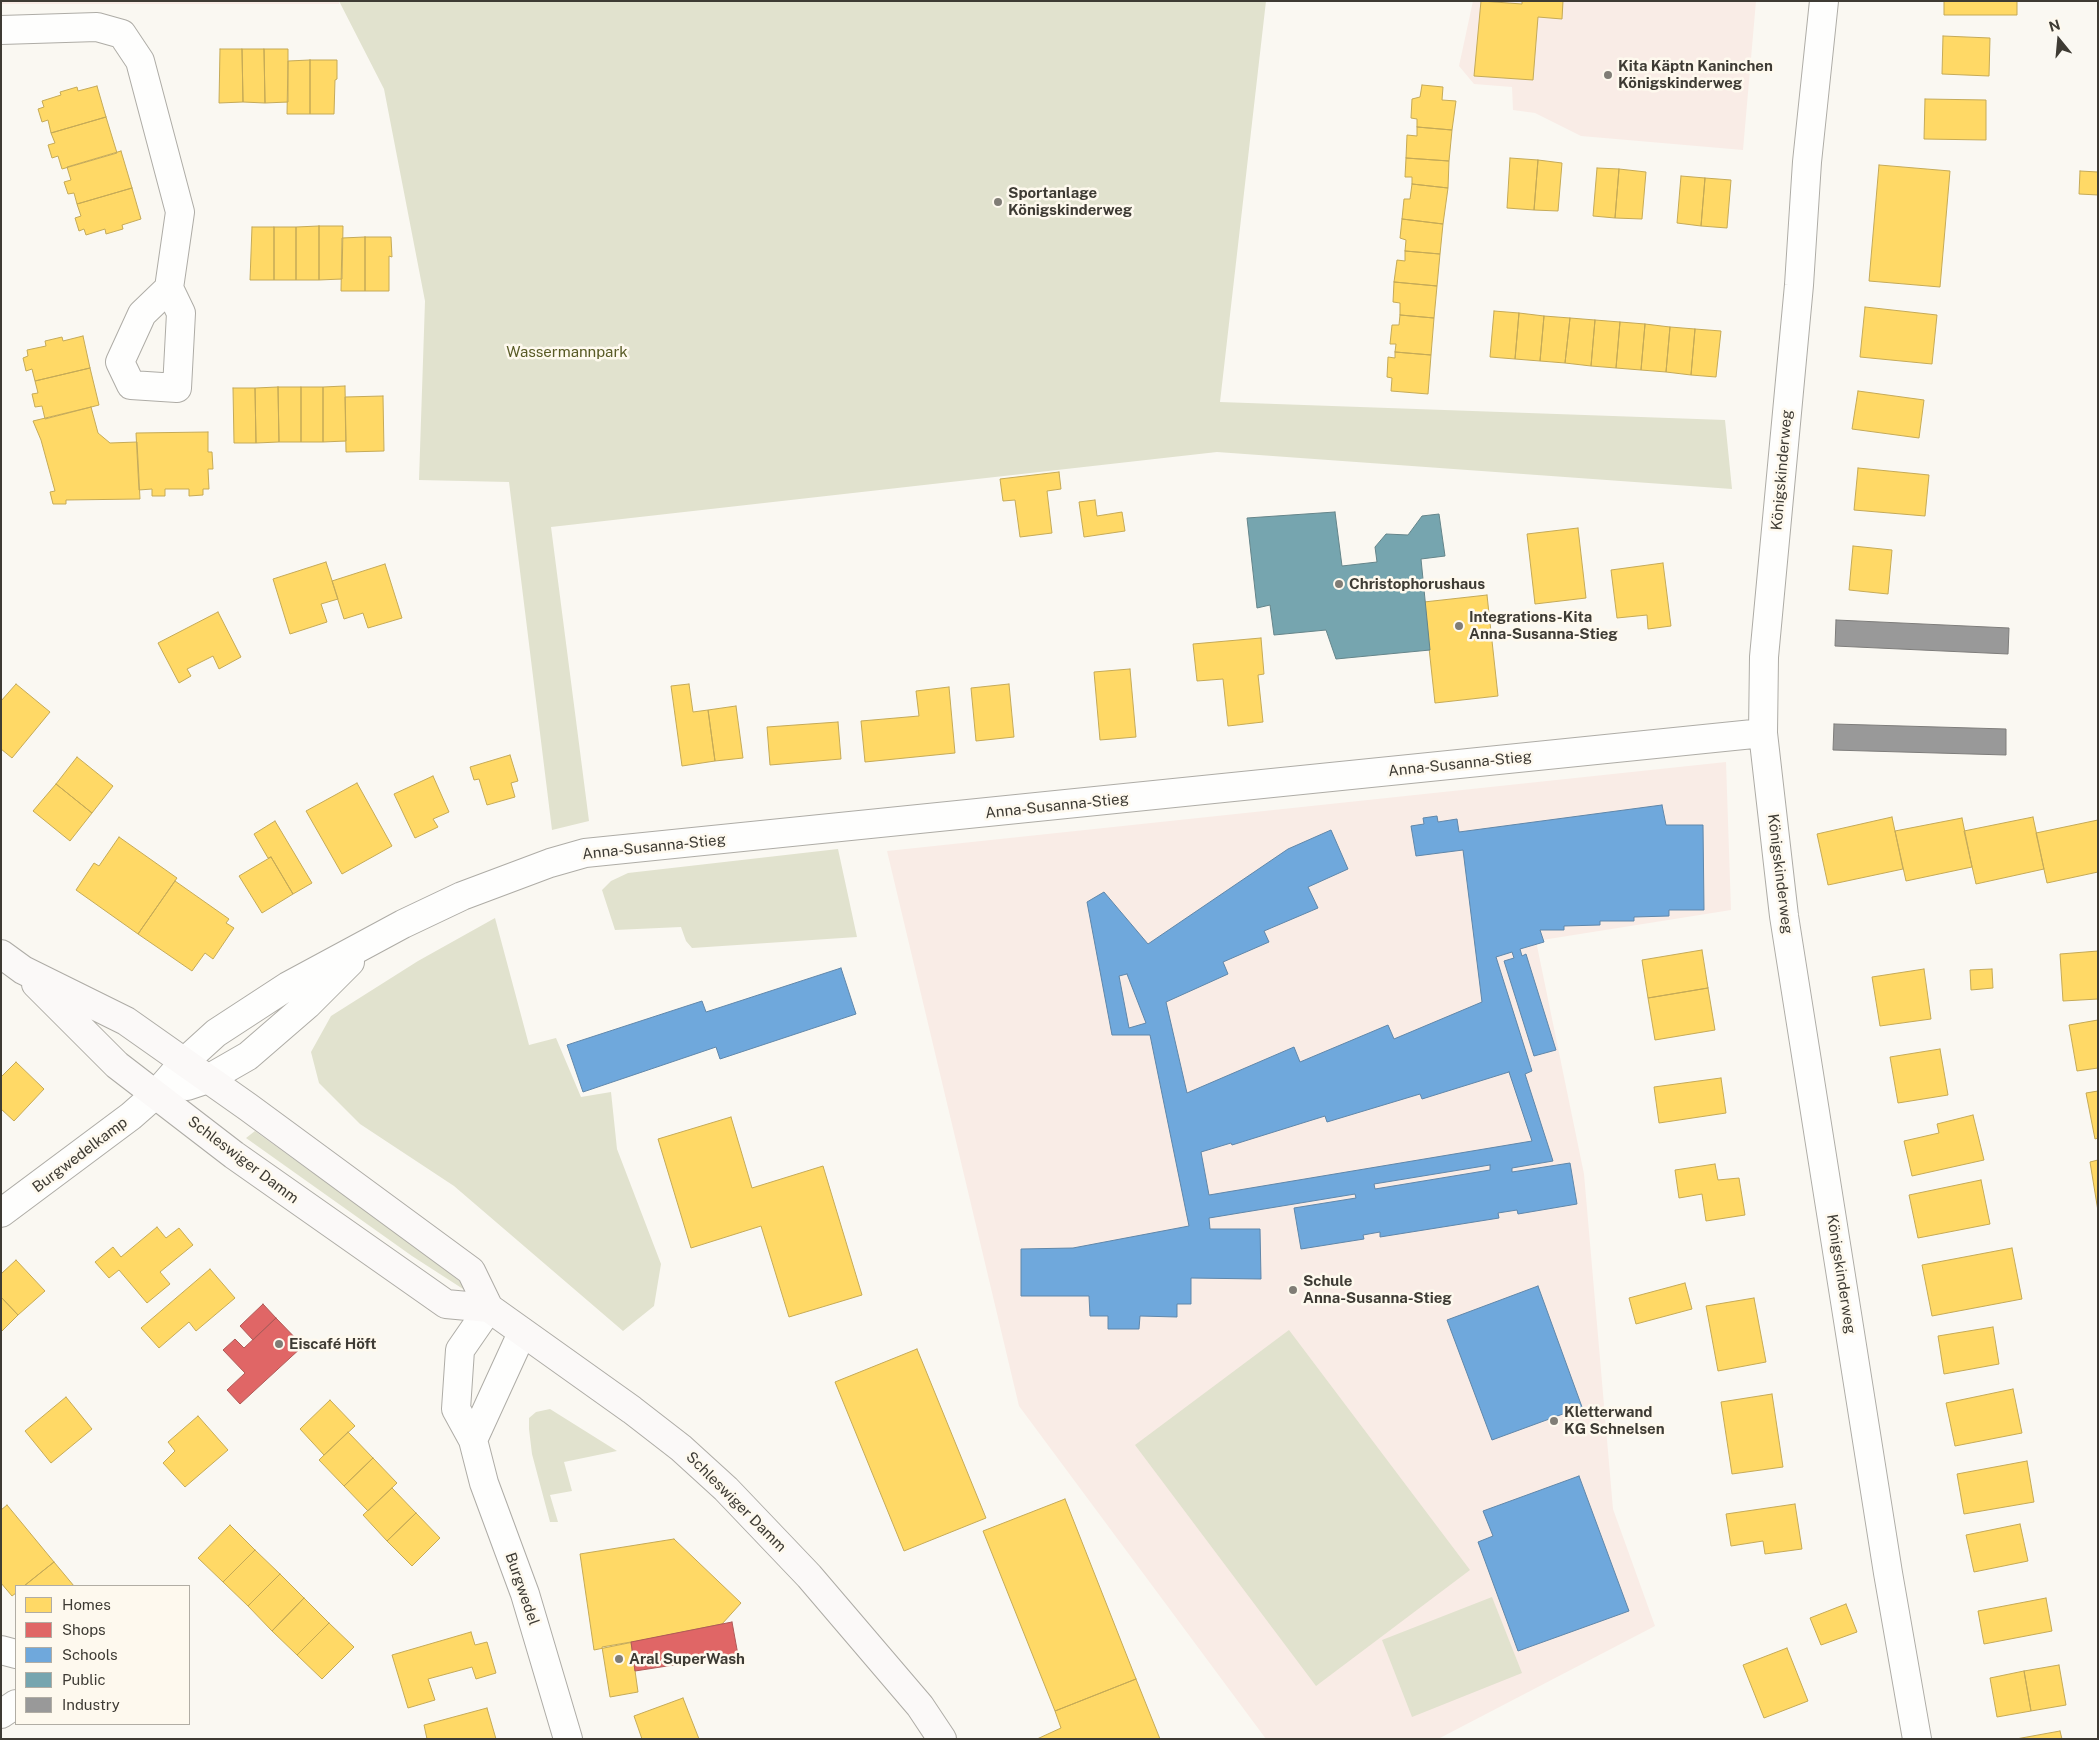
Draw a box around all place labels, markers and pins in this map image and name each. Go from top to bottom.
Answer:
place label: Kita Käptn Kaninchen Königskinderweg [1618,57,1773,92]
marker: Kita Käptn Kaninchen Königskinderweg [1602,69,1614,81]
place label: Sportanlage Königskinderweg [1008,184,1132,219]
marker: Sportanlage Königskinderweg [992,196,1004,208]
place label: Christophorushaus [1349,575,1485,593]
marker: Christophorushaus [1333,578,1345,590]
place label: Integrations-Kita Anna-Susanna-Stieg [1469,608,1618,643]
marker: Integrations-Kita Anna-Susanna-Stieg [1453,620,1465,632]
place label: Schule Anna-Susanna-Stieg [1303,1272,1452,1307]
marker: Schule Anna-Susanna-Stieg [1287,1284,1299,1296]
place label: Eiscafé Höft [289,1335,377,1353]
marker: Eiscafé Höft [273,1338,285,1350]
place label: Kletterwand KG Schnelsen [1564,1403,1665,1438]
marker: Kletterwand KG Schnelsen [1548,1415,1560,1427]
place label: Aral SuperWash [629,1650,745,1668]
marker: Aral SuperWash [613,1653,625,1665]

